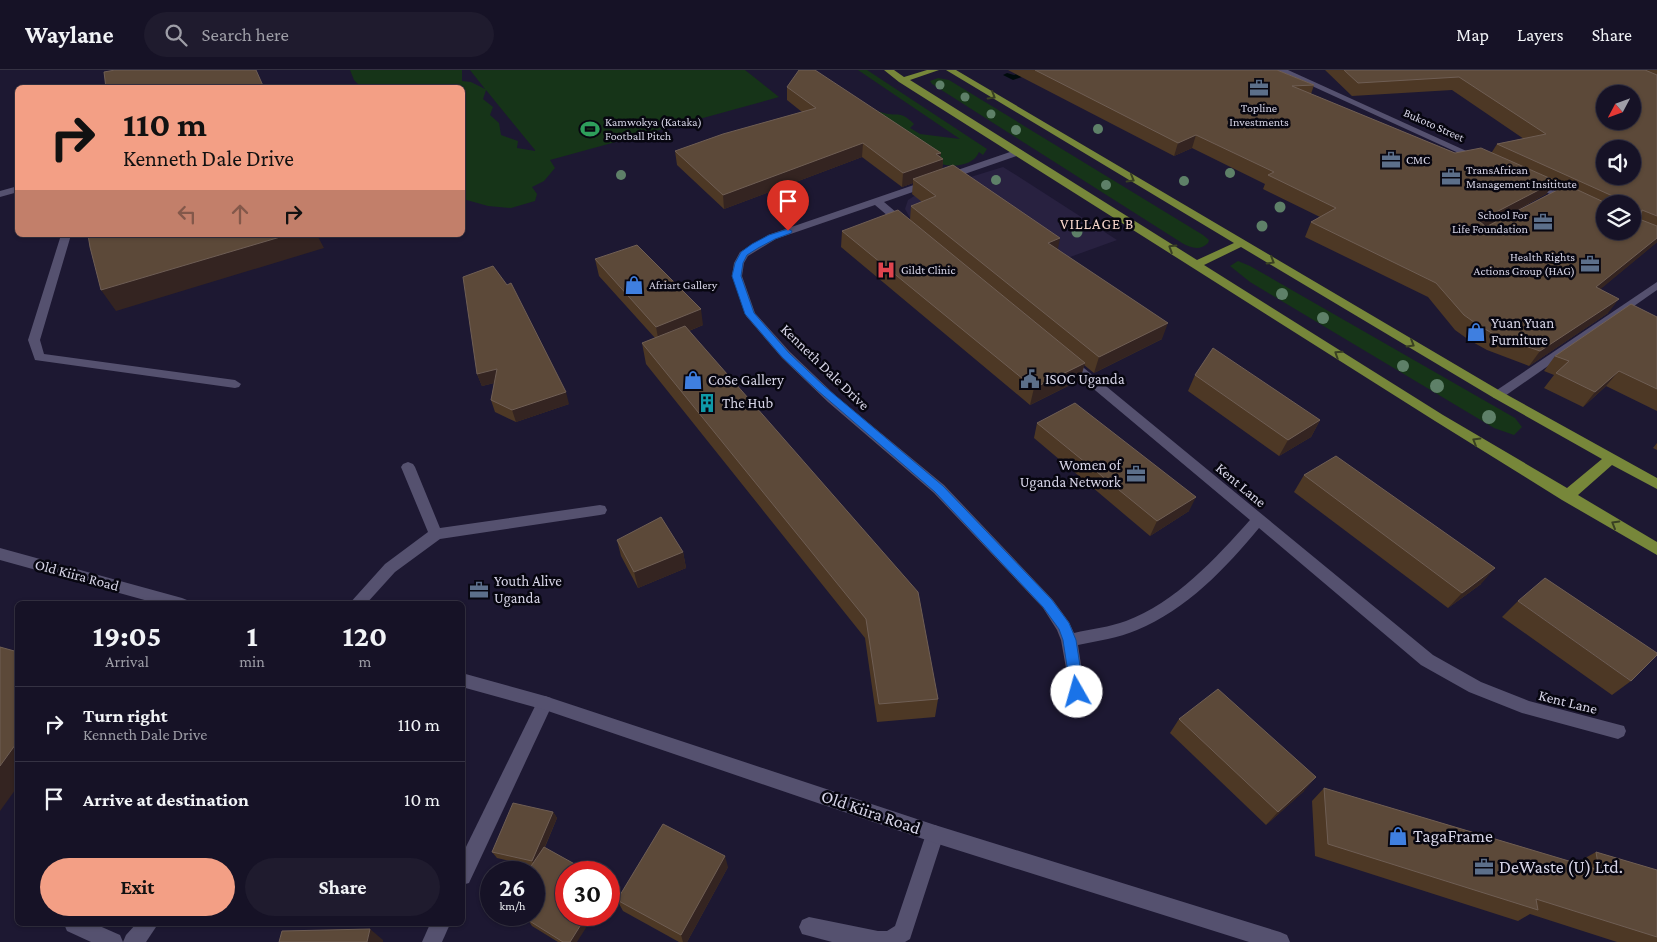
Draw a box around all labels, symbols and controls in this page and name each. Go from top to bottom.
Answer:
search box [144,12,494,57]
text: Waylane [25,21,114,48]
icon: search [162,21,190,49]
text: Search here [202,24,289,45]
text: Map [1456,25,1489,45]
text: Layers [1517,25,1564,45]
text: Share [1592,25,1632,45]
office icon: Topline Investments [1248,77,1270,99]
north arrow [1596,85,1641,130]
map controls [1596,85,1641,240]
one-way arrow [986,89,995,99]
place label: Topline Investments [1229,101,1289,129]
icon: right [40,105,105,170]
text: 110 m [123,105,207,144]
street label: Bukoto Street [1402,105,1467,145]
place label: Kamwokya (Kataka) Football Pitch [605,115,702,143]
sports icon: Kamwokya (Kataka) Football Pitch [579,118,601,140]
button: sound [1596,140,1641,185]
text: Kenneth Dale Drive [123,146,294,171]
office icon: CMC [1380,149,1402,171]
place label: CMC [1406,153,1430,167]
place label: TransAfrican Management Insititute [1466,163,1577,191]
office icon: TransAfrican Management Insititute [1440,166,1462,188]
one-way arrow [1126,172,1135,182]
pin [767,180,809,231]
icon: arrive [774,187,802,215]
button: layers [1596,195,1641,240]
icon: left [173,200,201,228]
icon: ahead [226,200,254,228]
icon: right [279,200,307,228]
place label: School For Life Foundation [1452,208,1529,236]
office icon: School For Life Foundation [1532,211,1554,233]
district label: VILLAGE B [1060,216,1134,232]
one-way arrow [1168,245,1177,254]
place label: Health Rights Actions Group (HAG) [1474,250,1575,278]
office icon: Health Rights Actions Group (HAG) [1579,253,1601,275]
one-way arrow [1266,254,1275,264]
hospital icon: Gildt Clinic [875,259,897,281]
place label: Gildt Clinic [901,263,955,277]
shop icon: Afriart Gallery [623,274,645,296]
place label: Afriart Gallery [649,278,718,292]
place label: Yuan Yuan Furniture [1491,315,1554,348]
street label: Kenneth Dale Drive [778,321,873,413]
shop icon: Yuan Yuan Furniture [1465,321,1487,343]
one-way arrow [1406,337,1415,347]
one-way arrow [1334,351,1344,360]
public building icon: ISOC Uganda [1019,368,1041,390]
shop icon: CoSe Gallery [682,369,704,391]
place label: ISOC Uganda [1045,371,1125,388]
place label: CoSe Gallery [708,372,784,389]
building icon: The Hub [696,392,718,414]
place label: The Hub [722,395,773,411]
one-way arrow [1472,437,1481,447]
place label: Women of Uganda Network [1020,457,1123,491]
street label: Kent Lane [1213,460,1269,511]
office icon: Women of Uganda Network [1125,463,1147,485]
one-way arrow [1611,521,1620,531]
street label: Old Kiira Road [33,556,121,594]
place label: Youth Alive Uganda [494,573,562,607]
office icon: Youth Alive Uganda [468,579,490,601]
text: 19:05 [93,619,162,652]
text: 1 [246,619,258,652]
text: 120 [343,619,387,652]
text: Arrival [105,653,149,670]
text: min [239,653,265,670]
text: m [358,653,371,670]
position arrow [1050,665,1102,717]
street label: Kent Lane [1537,687,1599,717]
text: Turn right [83,705,168,726]
icon: right [40,710,68,738]
text: 110 m [398,714,440,735]
text: Kenneth Dale Drive [83,726,207,743]
icon: arrive [40,785,68,813]
street label: Old Kiira Road [819,786,924,838]
text: Arrive at destination [83,789,249,810]
text: 10 m [404,789,440,810]
shop icon: TagaFrame [1387,825,1409,847]
place label: TagaFrame [1413,826,1493,846]
office icon: DeWaste (U) Ltd. [1473,856,1495,878]
place label: DeWaste (U) Ltd. [1499,857,1623,878]
button: Exit [40,858,235,916]
button: Share [245,858,440,916]
speed limit sign: 30 [555,861,620,926]
text: 26 [499,874,526,901]
text: km/h [500,899,525,913]

